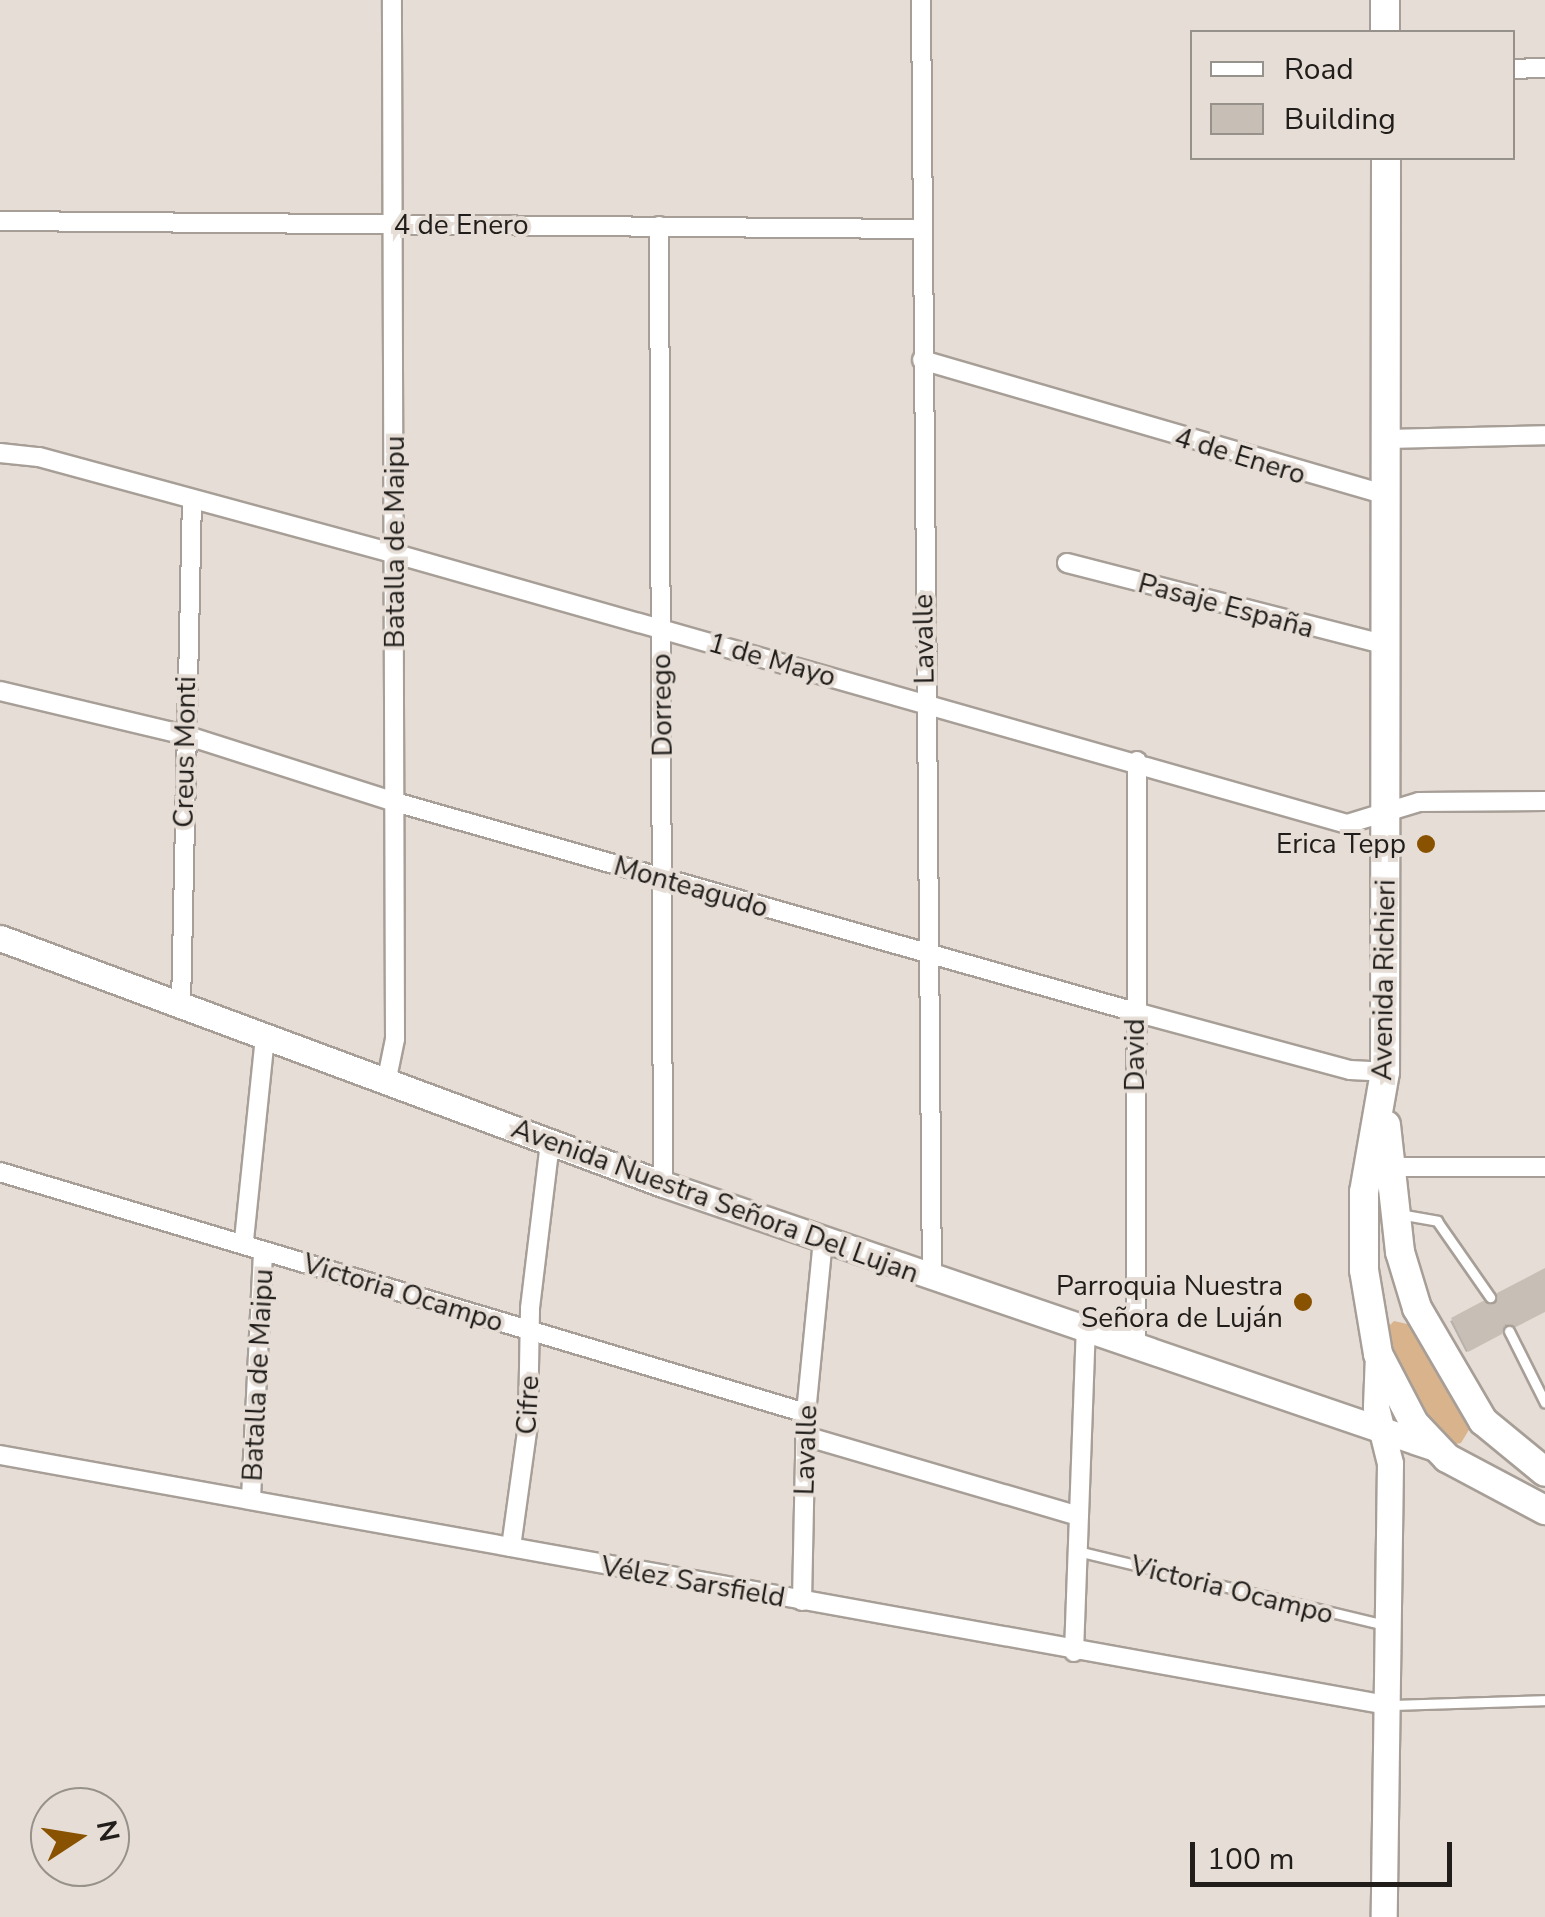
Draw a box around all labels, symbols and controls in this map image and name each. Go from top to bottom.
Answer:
legend [1190,30,1515,160]
text: Road [1284,49,1354,90]
text: Building [1284,99,1396,140]
street label: 4 de Enero [394,208,528,242]
street label: 4 de Enero [1171,420,1309,492]
street label: Batalla de Maipu [378,436,412,648]
street label: Pasaje España [1135,566,1317,646]
street label: Lavalle [906,594,942,684]
street label: 1 de Mayo [704,626,840,694]
street label: Dorrego [644,653,680,757]
street label: Creus Monti [167,676,203,828]
place label: Erica Tepp [1276,827,1406,861]
marker: Erica Tepp [1415,833,1437,855]
street label: Monteagudo [610,849,772,925]
street label: Avenida Richieri [1365,879,1403,1081]
street label: David [1118,1019,1152,1091]
street label: Avenida Nuestra Señora Del Lujan [507,1112,923,1290]
street label: Victoria Ocampo [299,1247,507,1339]
street label: Batalla de Maipu [236,1268,280,1482]
place label: Parroquia Nuestra Señora de Luján [1056,1269,1283,1335]
marker: Parroquia Nuestra Señora de Luján [1292,1291,1314,1313]
street label: Cifre [510,1374,546,1436]
street label: Lavalle [788,1404,824,1496]
street label: Vélez Sarsfield [598,1549,788,1615]
street label: Victoria Ocampo [1127,1549,1337,1631]
north arrow [30,1787,130,1887]
text: N [87,1817,128,1845]
scale bar [1195,1822,1458,1884]
text: 100 m [1207,1839,1294,1880]

